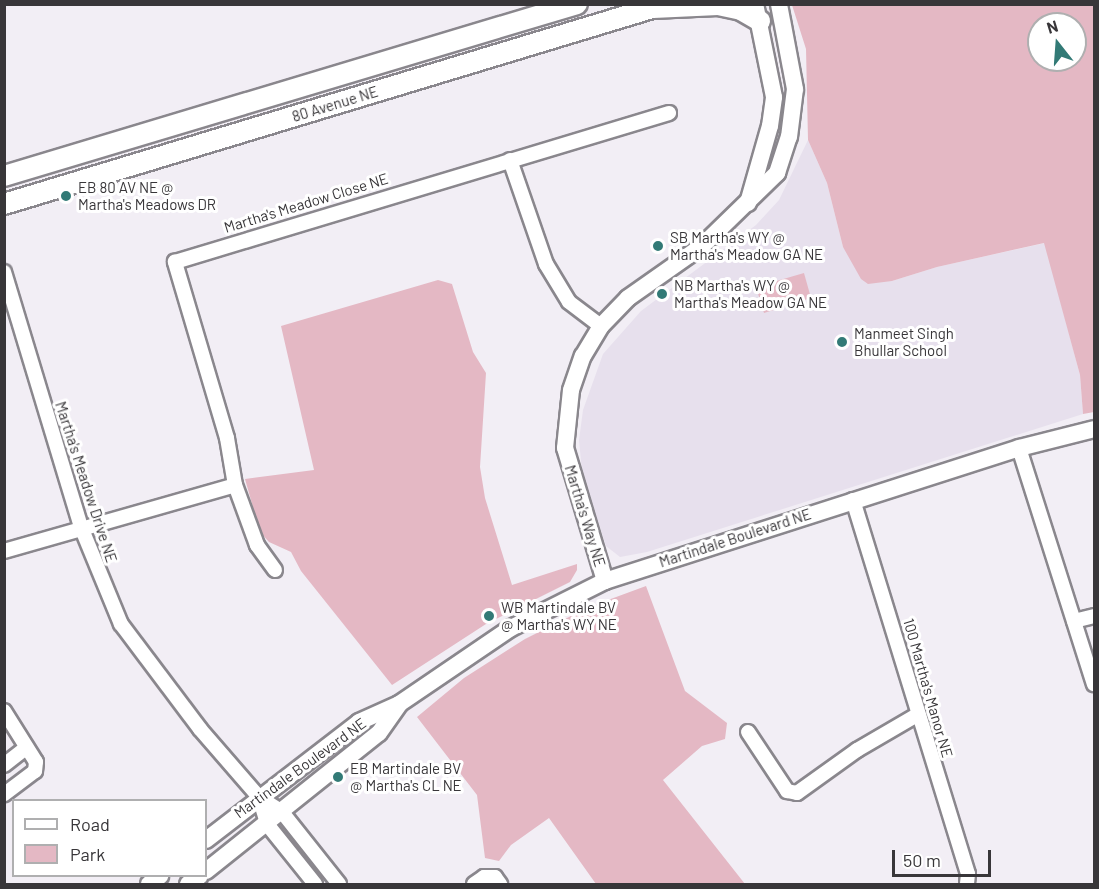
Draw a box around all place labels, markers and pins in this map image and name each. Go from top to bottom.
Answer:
place label: EB 80 AV NE @ Martha's Meadows DR [78,178,216,213]
marker: EB 80 AV NE @ Martha's Meadows DR [59,189,73,203]
place label: SB Martha's WY @ Martha's Meadow GA NE [670,228,823,263]
marker: SB Martha's WY @ Martha's Meadow GA NE [651,239,665,253]
place label: NB Martha's WY @ Martha's Meadow GA NE [674,276,827,311]
marker: NB Martha's WY @ Martha's Meadow GA NE [655,287,669,301]
place label: Manmeet Singh Bhullar School [854,324,954,359]
marker: Manmeet Singh Bhullar School [835,335,849,349]
place label: WB Martindale BV @ Martha's WY NE [501,598,617,633]
marker: WB Martindale BV @ Martha's WY NE [482,609,496,623]
place label: EB Martindale BV @ Martha's CL NE [350,759,462,794]
marker: EB Martindale BV @ Martha's CL NE [331,770,345,784]

